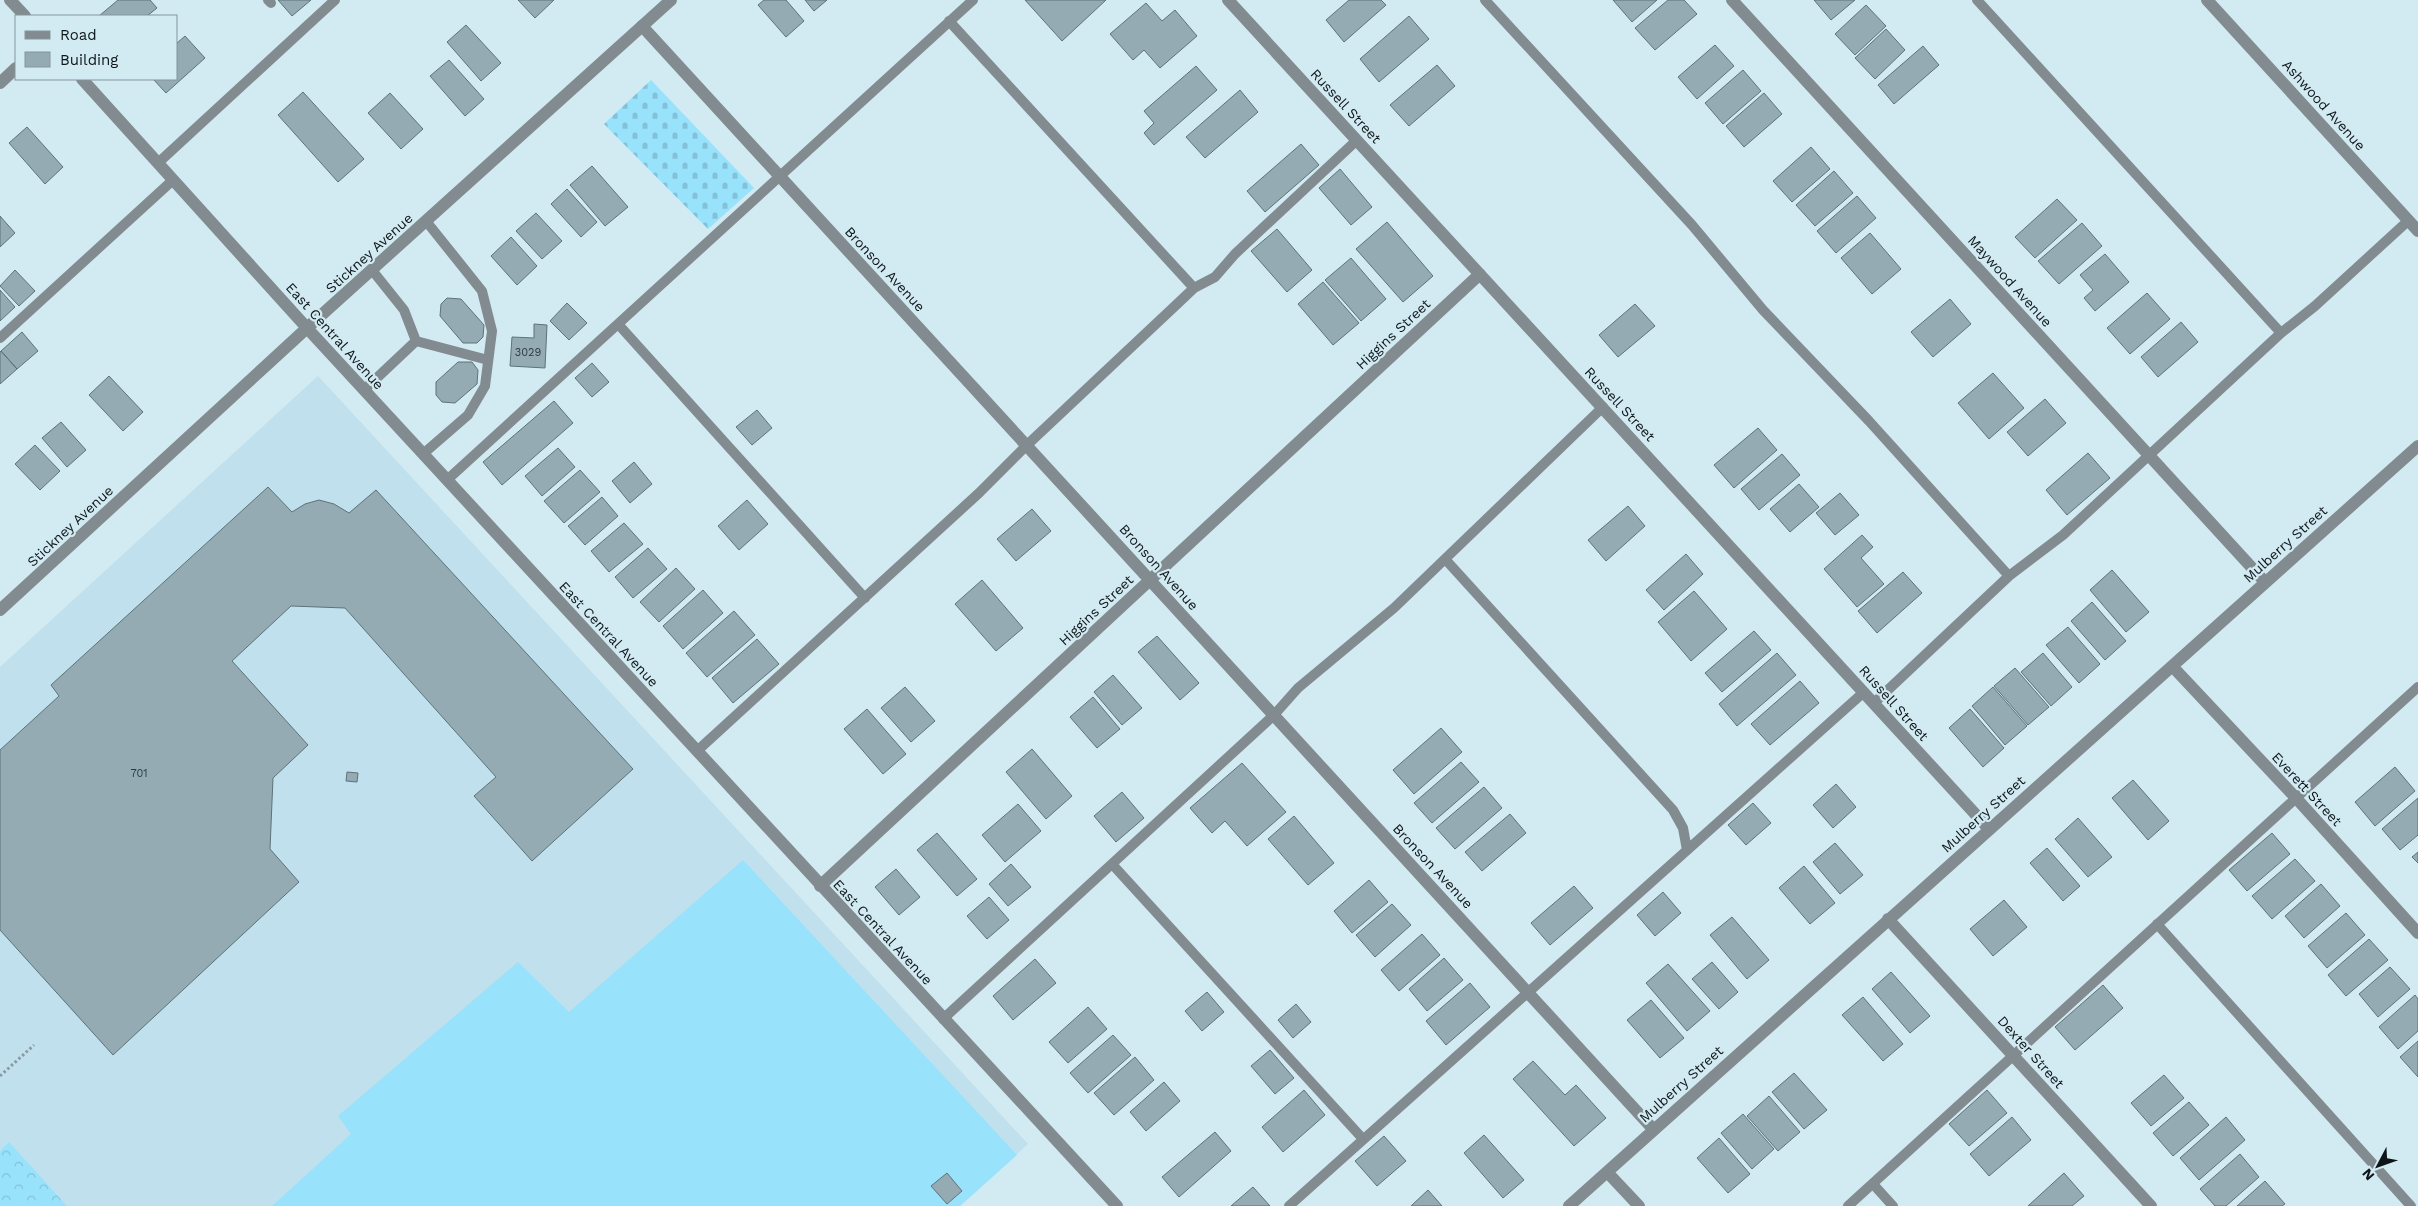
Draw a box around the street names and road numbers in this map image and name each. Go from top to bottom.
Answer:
street label: Ashwood Avenue [2279,57,2369,153]
street label: Russell Street [1308,66,1385,147]
street label: Stickney Avenue [322,210,416,296]
street label: Bronson Avenue [842,223,928,315]
street label: Maywood Avenue [1965,232,2055,330]
street label: East Central Avenue [283,279,387,393]
street label: Higgins Street [1353,295,1434,372]
street label: Russell Street [1582,364,1659,445]
street label: Stickney Avenue [24,482,116,570]
street label: Mulberry Street [2240,502,2330,586]
street label: Bronson Avenue [1116,521,1202,613]
street label: Higgins Street [1056,571,1137,648]
street label: East Central Avenue [556,578,662,690]
street label: Russell Street [1856,662,1932,744]
street label: Everett Street [2269,749,2345,829]
street label: Mulberry Street [1938,772,2028,856]
street label: Bronson Avenue [1390,820,1476,912]
street label: East Central Avenue [830,876,936,988]
street label: Dexter Street [1994,1013,2068,1091]
street label: Mulberry Street [1636,1042,1726,1126]

